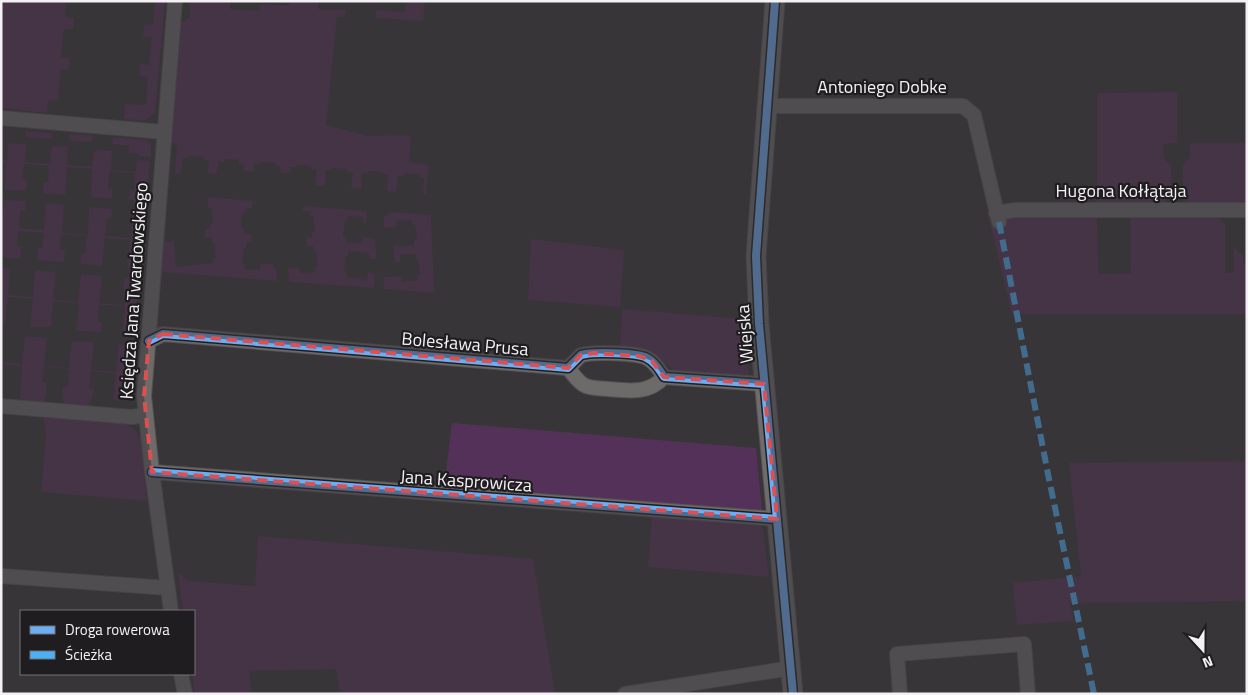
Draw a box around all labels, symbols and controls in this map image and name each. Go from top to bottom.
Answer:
street label: Antoniego Dobke [817,73,947,100]
street label: Hugona Kołłątaja [1055,177,1187,204]
street label: Księdza Jana Twardowskiego [112,182,155,400]
street label: Wiejska [729,304,760,364]
street label: Bolesława Prusa [400,325,530,362]
street label: Jana Kasprowicza [399,462,533,499]
legend [20,610,195,675]
text: Droga rowerowa [65,618,170,641]
north arrow [1178,625,1228,675]
text: Ścieżka [65,643,112,666]
text: N [1200,651,1216,674]

